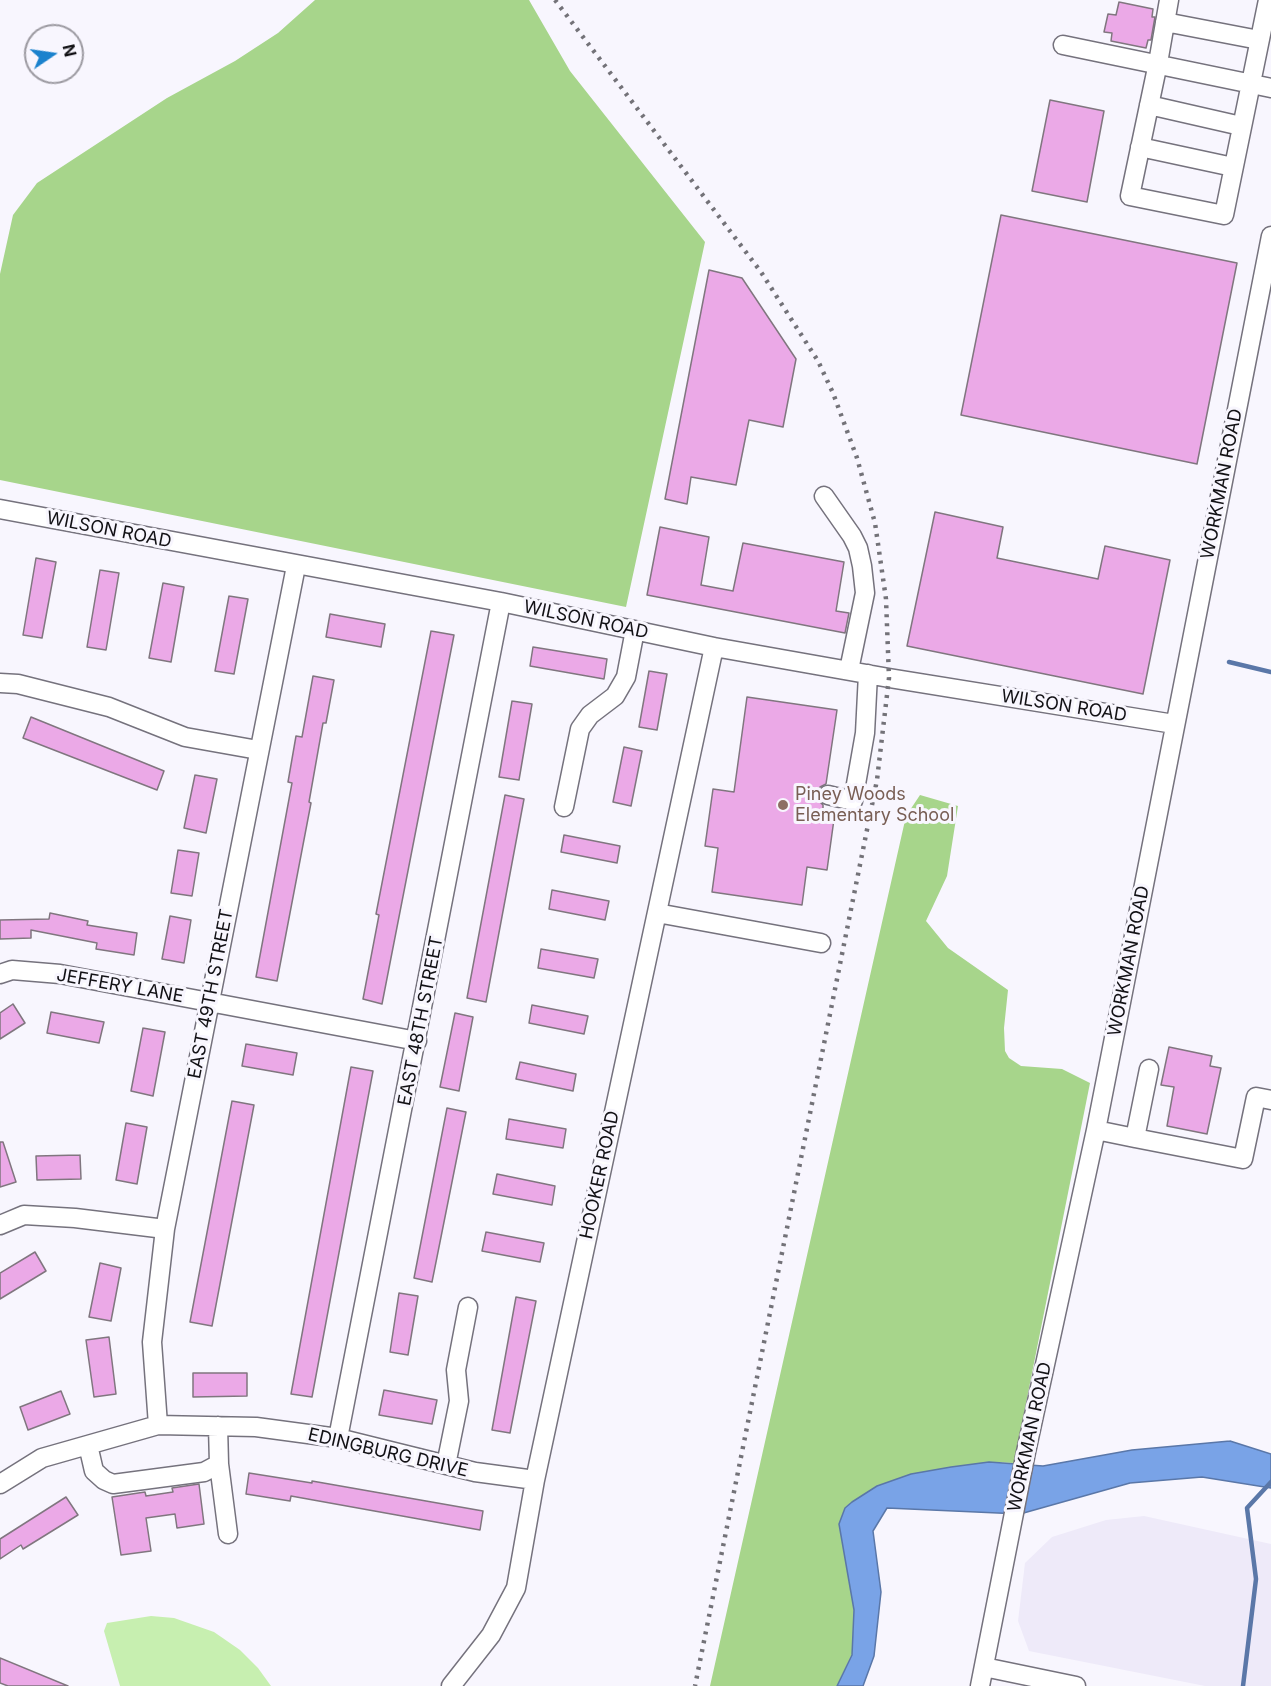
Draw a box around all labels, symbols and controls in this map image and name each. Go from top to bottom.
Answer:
north arrow [24,24,84,84]
text: N [58,42,81,59]
street label: WORKMAN ROAD [1197,407,1247,561]
street label: WILSON ROAD [45,507,173,553]
street label: WILSON ROAD [522,596,650,644]
street label: WILSON ROAD [1000,685,1128,727]
place label: Piney Woods Elementary School [795,784,954,826]
marker: Piney Woods Elementary School [776,798,790,812]
street label: WORKMAN ROAD [1104,884,1154,1038]
street label: EAST 49TH STREET [184,907,238,1081]
street label: EAST 48TH STREET [394,934,448,1108]
street label: JEFFERY LANE [55,964,185,1008]
street label: HOOKER ROAD [576,1109,624,1241]
street label: WORKMAN ROAD [1004,1360,1056,1514]
street label: EDINGBURG DRIVE [306,1424,470,1482]

